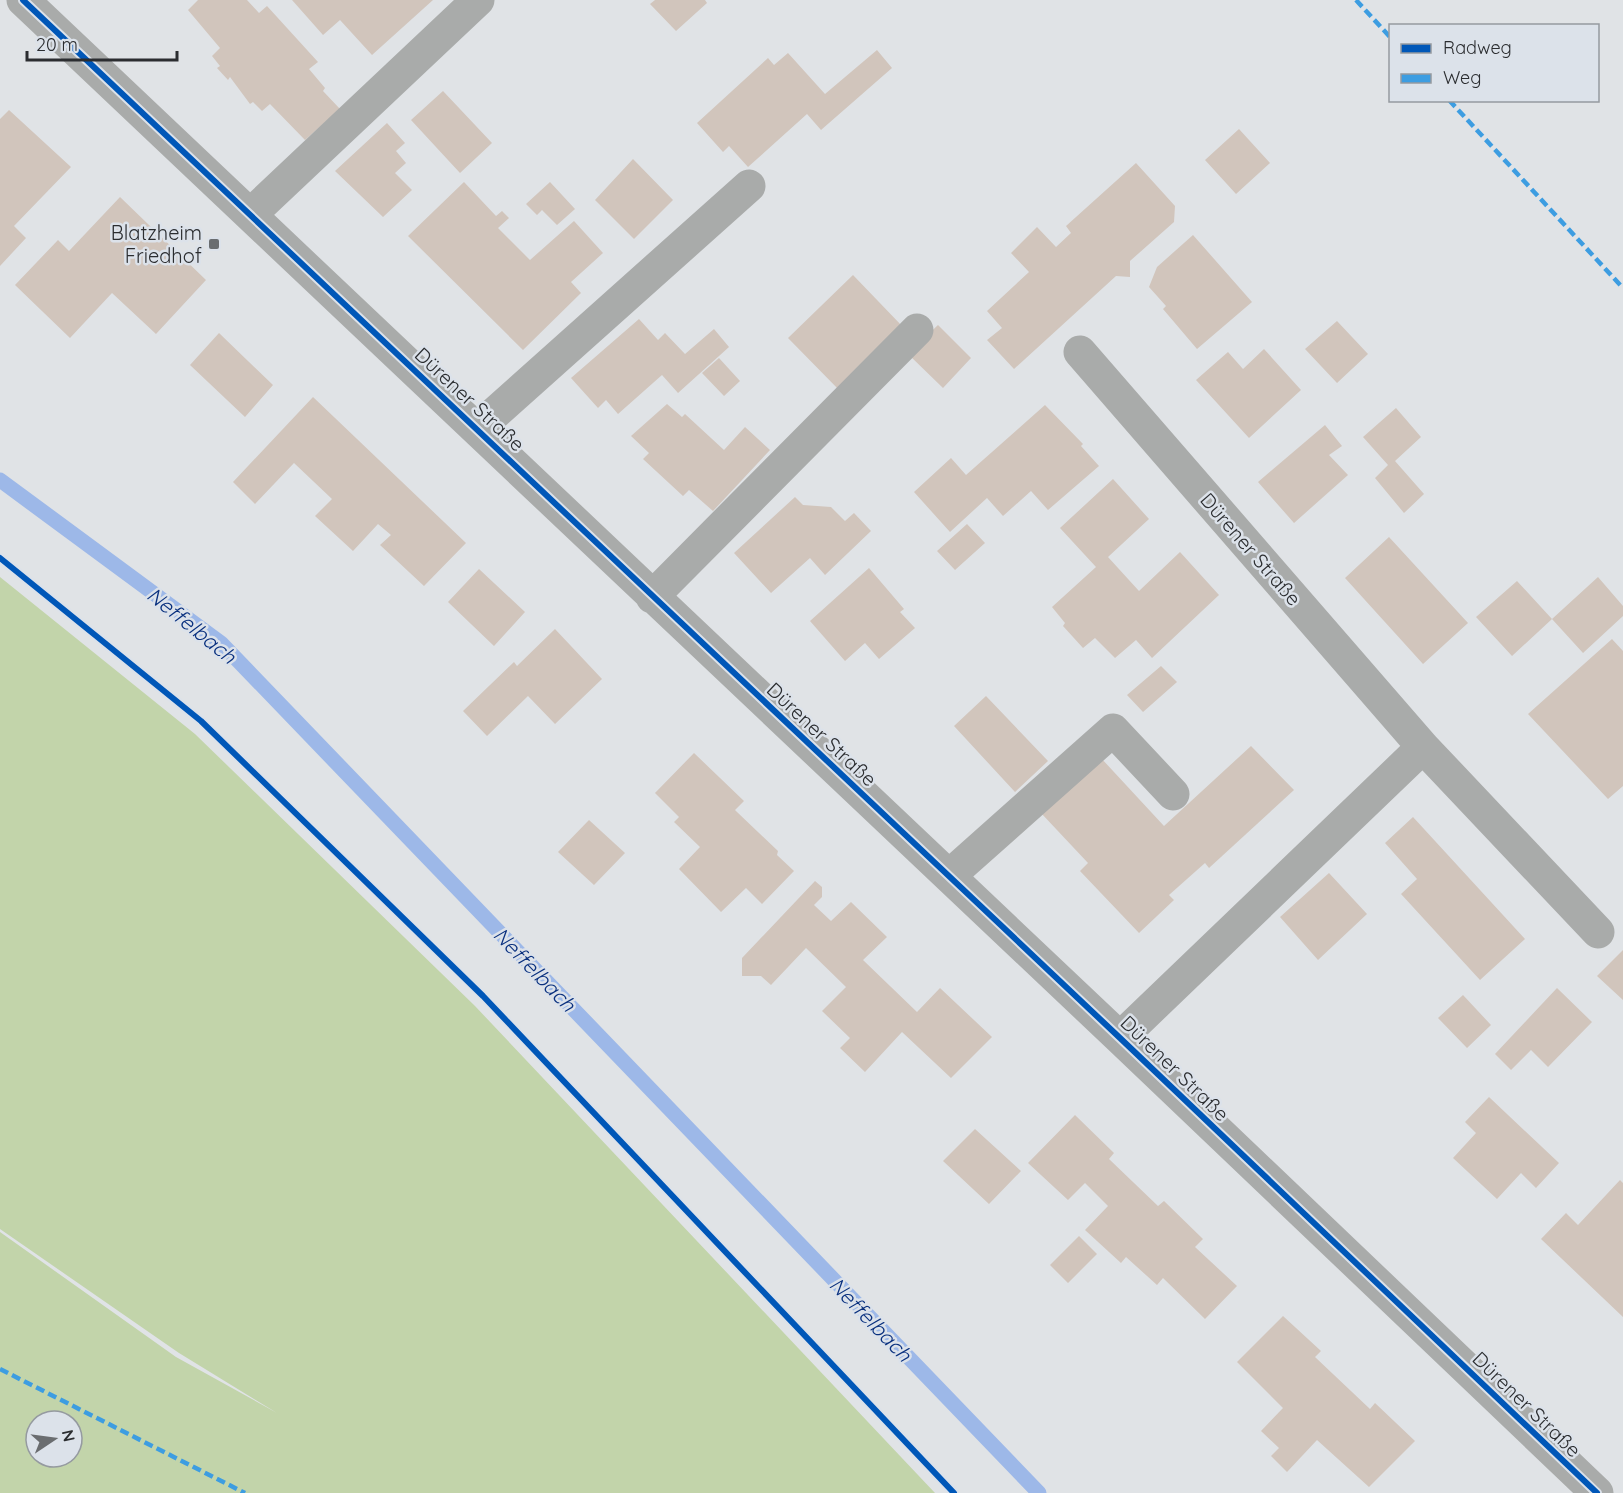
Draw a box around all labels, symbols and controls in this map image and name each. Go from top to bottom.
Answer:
scale bar [27,24,177,62]
legend [1389,24,1599,102]
text: 20 m [36,33,78,56]
text: Radweg [1443,36,1512,59]
text: Weg [1443,66,1481,89]
place label: Blatzheim Friedhof [111,220,202,268]
marker: Blatzheim Friedhof [207,237,221,251]
street label: Dürener Straße [410,342,530,456]
street label: Dürener Straße [1195,487,1307,611]
water label: Neffelbach [142,581,243,670]
street label: Dürener Straße [762,677,882,791]
water label: Neffelbach [488,921,582,1017]
street label: Dürener Straße [1115,1010,1235,1126]
water label: Neffelbach [824,1271,918,1367]
street label: Dürener Straße [1467,1346,1587,1462]
north arrow [24,1409,84,1469]
text: N [58,1428,80,1444]

